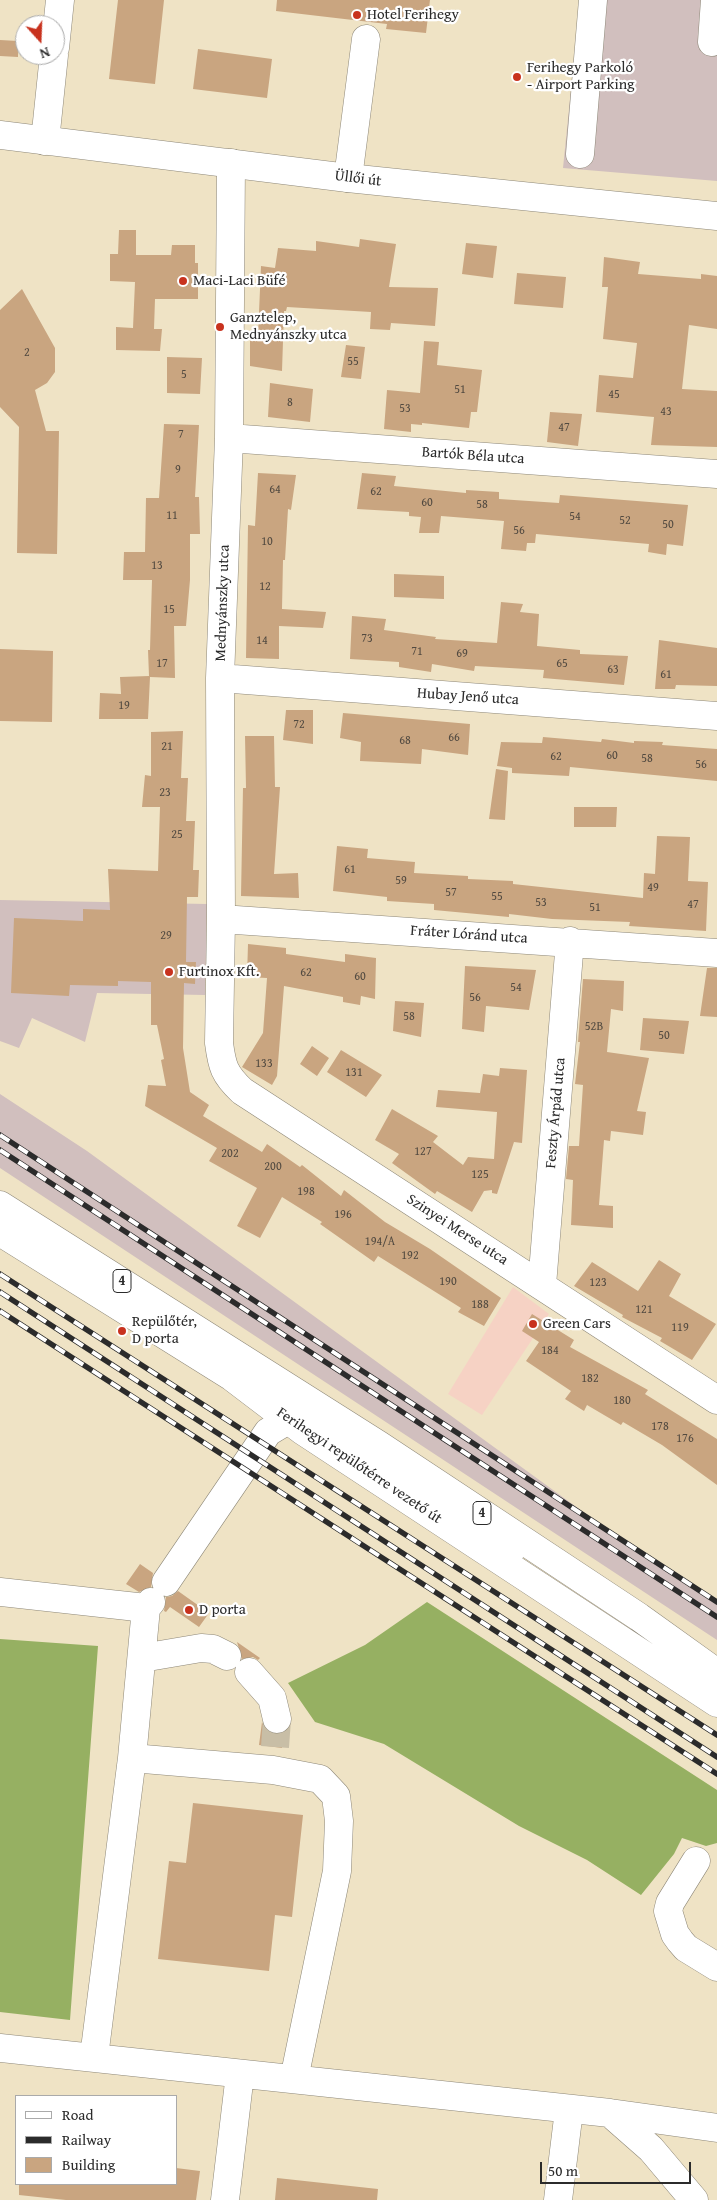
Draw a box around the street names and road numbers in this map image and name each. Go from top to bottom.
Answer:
street label: Üllői út [334,167,382,191]
street label: Bartók Béla utca [421,443,525,469]
street label: Mednyánszky utca [212,544,234,662]
street label: Hubay Jenő utca [417,684,519,710]
street label: Fráter Lóránd utca [410,922,528,948]
street label: Feszty Árpád utca [542,1057,570,1169]
street label: Szinyei Merse utca [403,1191,511,1269]
road number: 4 [113,1270,131,1292]
street label: Ferihegyi repülőtérre vezető út [273,1404,445,1528]
road number: 4 [473,1502,491,1525]

